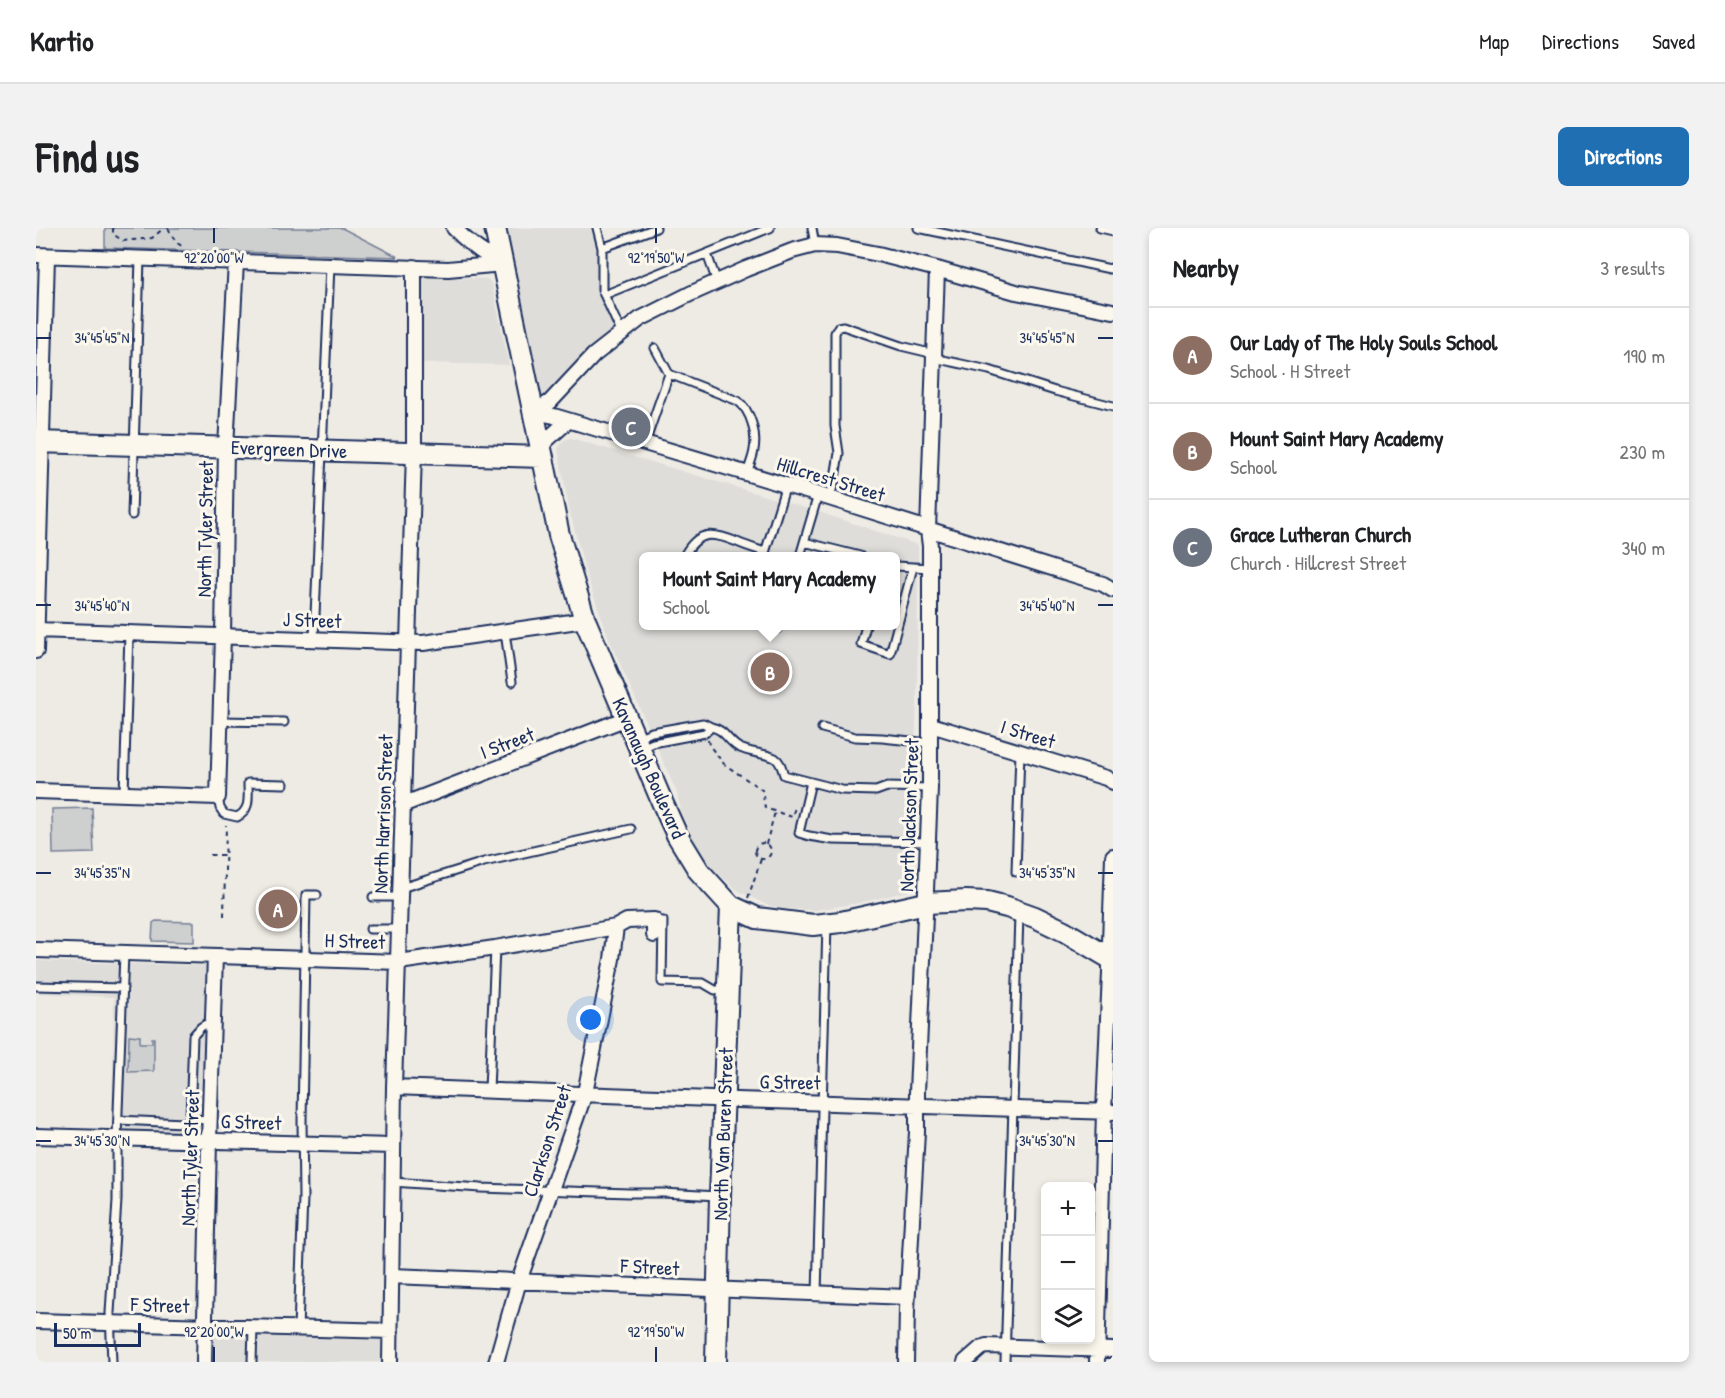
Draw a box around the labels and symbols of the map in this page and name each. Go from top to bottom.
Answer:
text: 92°20'00"W [184,247,244,268]
text: 92°19'50"W [628,247,685,268]
text: 34°45'45"N [75,327,129,348]
text: 34°45'45"N [1020,327,1074,348]
pin: C [612,404,650,450]
street label: Evergreen Drive [230,433,348,464]
street label: Hillcrest Street [774,449,890,508]
street label: North Tyler Street [190,460,219,597]
text: 34°45'40"N [74,595,130,616]
text: 34°45'40"N [1019,595,1075,616]
street label: J Street [282,605,343,634]
pin: B [750,650,790,694]
street label: Kavanaugh Boulevard [606,693,693,843]
street label: I Street [997,712,1060,755]
street label: I Street [476,720,539,765]
street label: North Harrison Street [366,733,399,894]
street label: North Jackson Street [892,737,925,892]
text: 34°45'35"N [74,862,130,883]
text: 34°45'35"N [1019,862,1075,883]
pin: A [258,886,298,932]
street label: H Street [324,926,387,955]
your location [576,1005,605,1034]
street label: North Van Buren Street [706,1046,739,1221]
street label: G Street [759,1067,822,1096]
street label: Clarkson Street [516,1080,578,1200]
street label: North Tyler Street [174,1088,205,1227]
street label: G Street [220,1107,283,1136]
text: 34°45'30"N [74,1130,130,1151]
text: 34°45'30"N [1019,1130,1075,1151]
street label: F Street [619,1251,681,1282]
street label: F Street [129,1290,191,1319]
scale bar [54,1320,141,1348]
text: 92°20'00"W [184,1321,244,1342]
text: 92°19'50"W [628,1321,685,1342]

